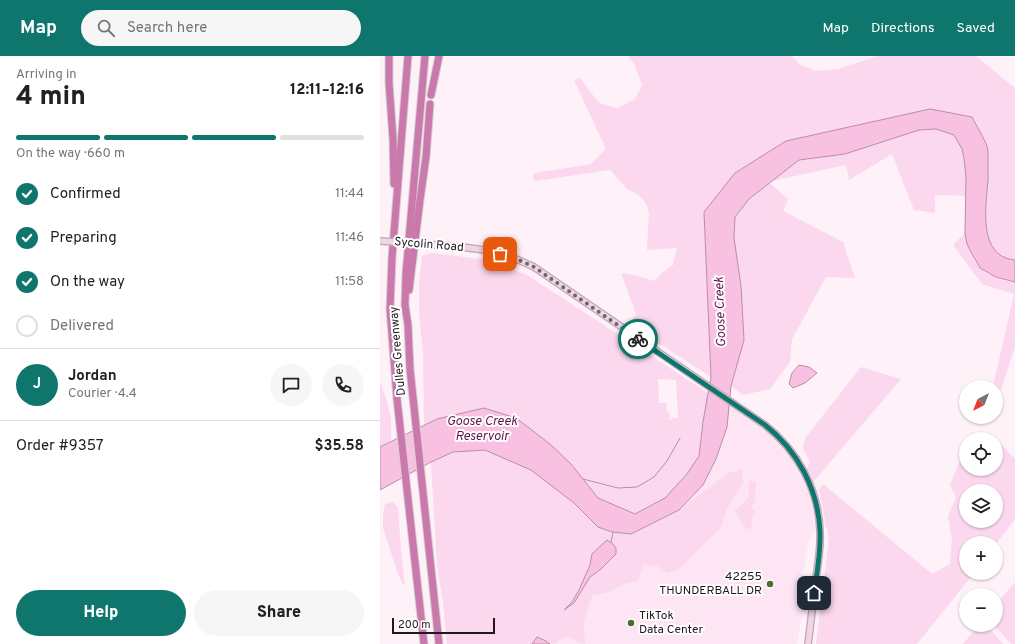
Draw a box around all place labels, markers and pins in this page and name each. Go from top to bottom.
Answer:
pin [483,237,517,271]
place label: 42255 THUNDERBALL DR [659,569,762,599]
pin [797,576,831,610]
marker: 42255 THUNDERBALL DR [765,579,775,589]
place label: TikTok Data Center [639,608,704,638]
marker: TikTok Data Center [626,618,636,628]

